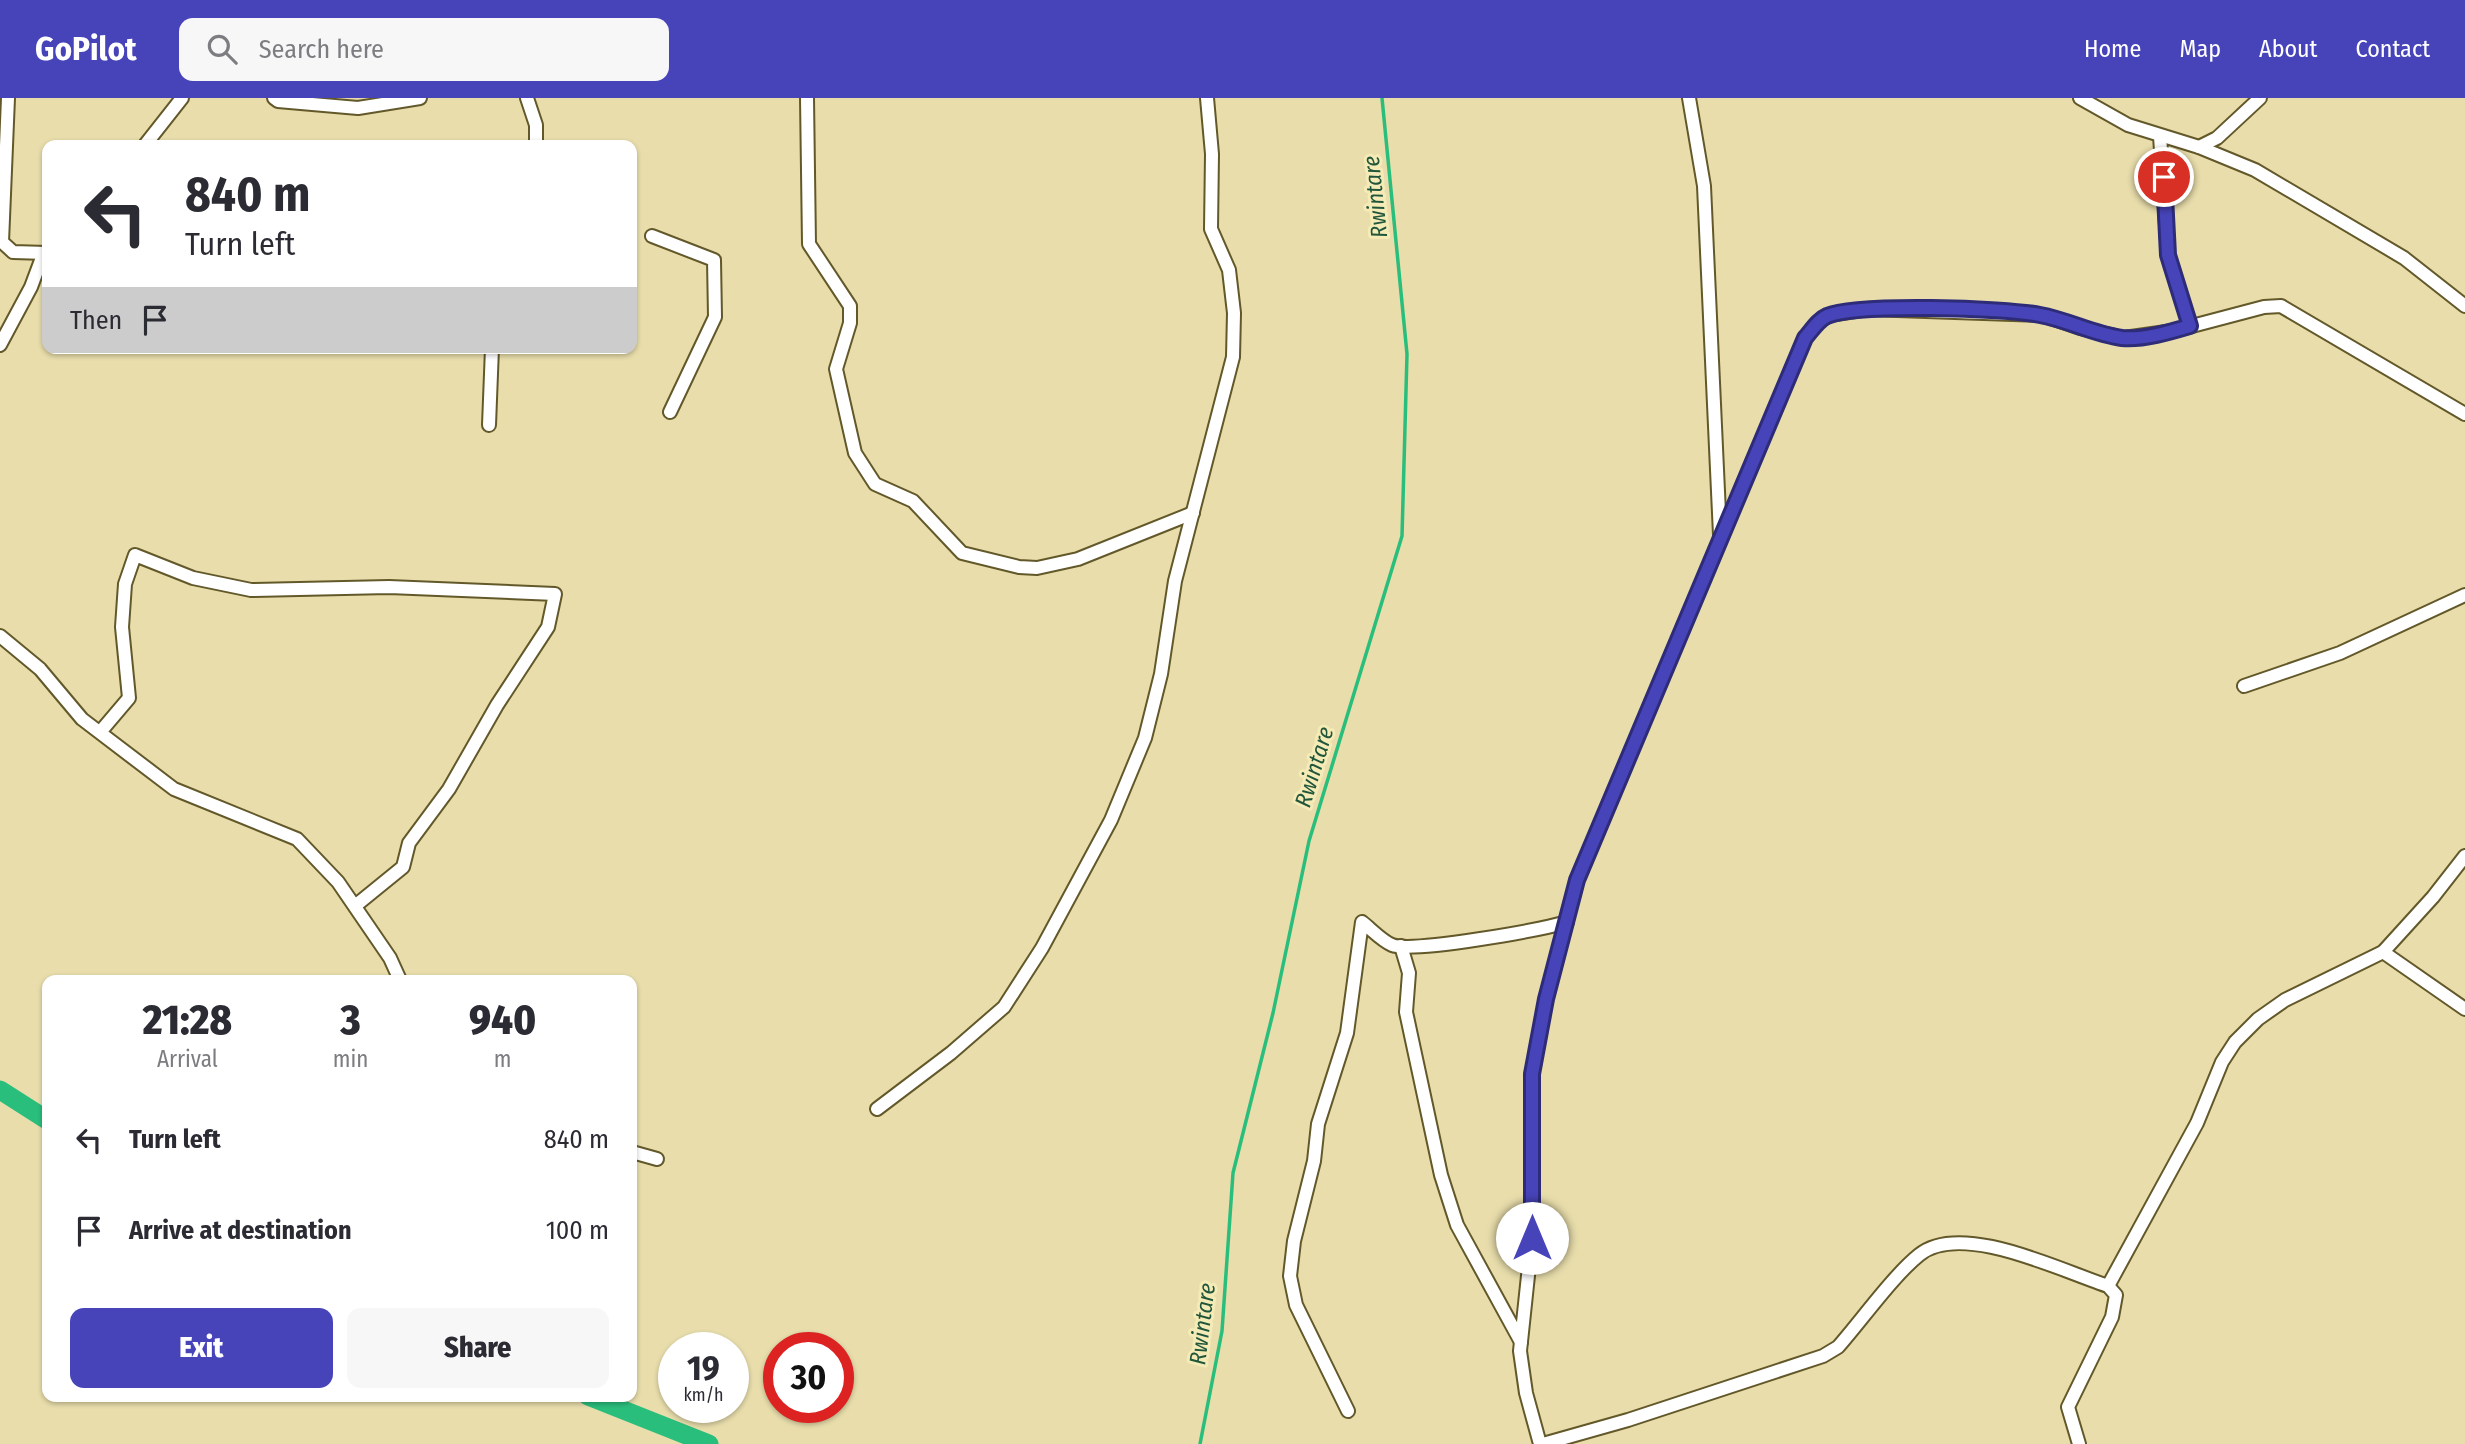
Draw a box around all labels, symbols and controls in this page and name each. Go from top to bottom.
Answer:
search box [179,18,669,81]
text: GoPilot [35,29,137,69]
icon: search [203,30,241,68]
text: Search here [259,34,384,65]
text: Home [2084,35,2141,63]
text: Map [2179,35,2221,63]
text: About [2259,35,2317,63]
text: Contact [2355,35,2430,63]
pin [2134,147,2194,207]
water label: Rwintare [1357,154,1393,239]
icon: arrive [2145,158,2183,196]
text: 840 m [185,165,310,224]
icon: left [70,168,161,259]
text: Turn left [185,225,295,263]
icon: arrive [136,301,174,339]
text: Then [70,305,122,336]
water label: Rwintare [1289,723,1339,810]
text: 21:28 [143,995,232,1045]
text: 3 [340,995,361,1045]
text: 940 [469,995,536,1045]
text: Arrival [157,1045,218,1073]
text: min [333,1045,368,1073]
text: m [494,1045,512,1073]
icon: left [70,1121,108,1159]
text: Turn left [129,1124,221,1155]
text: 840 m [544,1124,609,1155]
position arrow [1495,1201,1569,1275]
icon: arrive [70,1212,108,1250]
text: Arrive at destination [129,1215,352,1246]
text: 100 m [546,1215,609,1246]
water label: Rwintare [1183,1281,1221,1367]
button: Exit [70,1308,333,1388]
button: Share [347,1308,609,1388]
speed limit sign: 30 [763,1332,854,1423]
text: 19 [687,1347,720,1389]
text: km/h [683,1384,724,1406]

